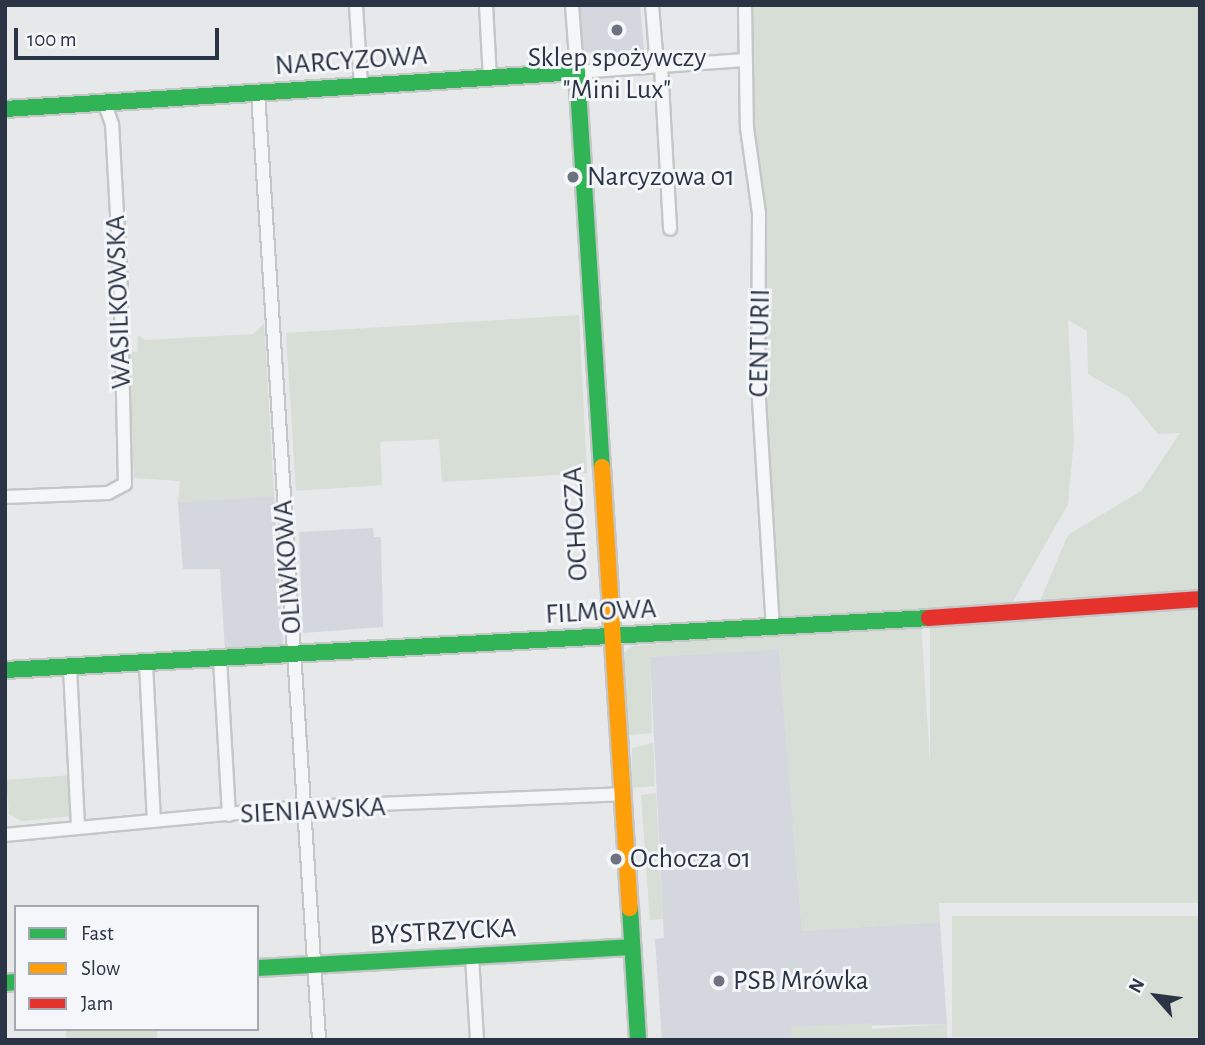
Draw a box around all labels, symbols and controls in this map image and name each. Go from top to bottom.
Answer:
scale bar [18,14,222,58]
marker: Sklep spożywczy "Mini Lux" [609,22,625,38]
text: 100 m [27,29,77,50]
street label: NARCYZOWA [274,39,428,83]
place label: Sklep spożywczy "Mini Lux" [528,41,706,107]
place label: Narcyzowa 01 [587,160,735,194]
marker: Narcyzowa 01 [565,169,581,185]
street label: WASILKOWSKA [99,214,139,390]
street label: CENTURII [742,288,778,398]
street label: OCHOCZA [556,466,596,582]
street label: OLIWKOWA [267,499,309,635]
street label: FILMOWA [545,592,657,632]
street label: SIENIAWSKA [239,790,387,832]
place label: Ochocza 01 [630,842,751,876]
marker: Ochocza 01 [608,851,624,867]
legend [14,905,259,1031]
street label: BYSTRZYCKA [369,911,517,953]
text: Fast [81,923,114,944]
text: Slow [81,958,120,979]
north arrow [1121,961,1191,1031]
place label: PSB Mrówka [733,964,869,998]
marker: PSB Mrówka [711,973,727,989]
text: N [1126,976,1149,996]
text: Jam [81,993,113,1014]

